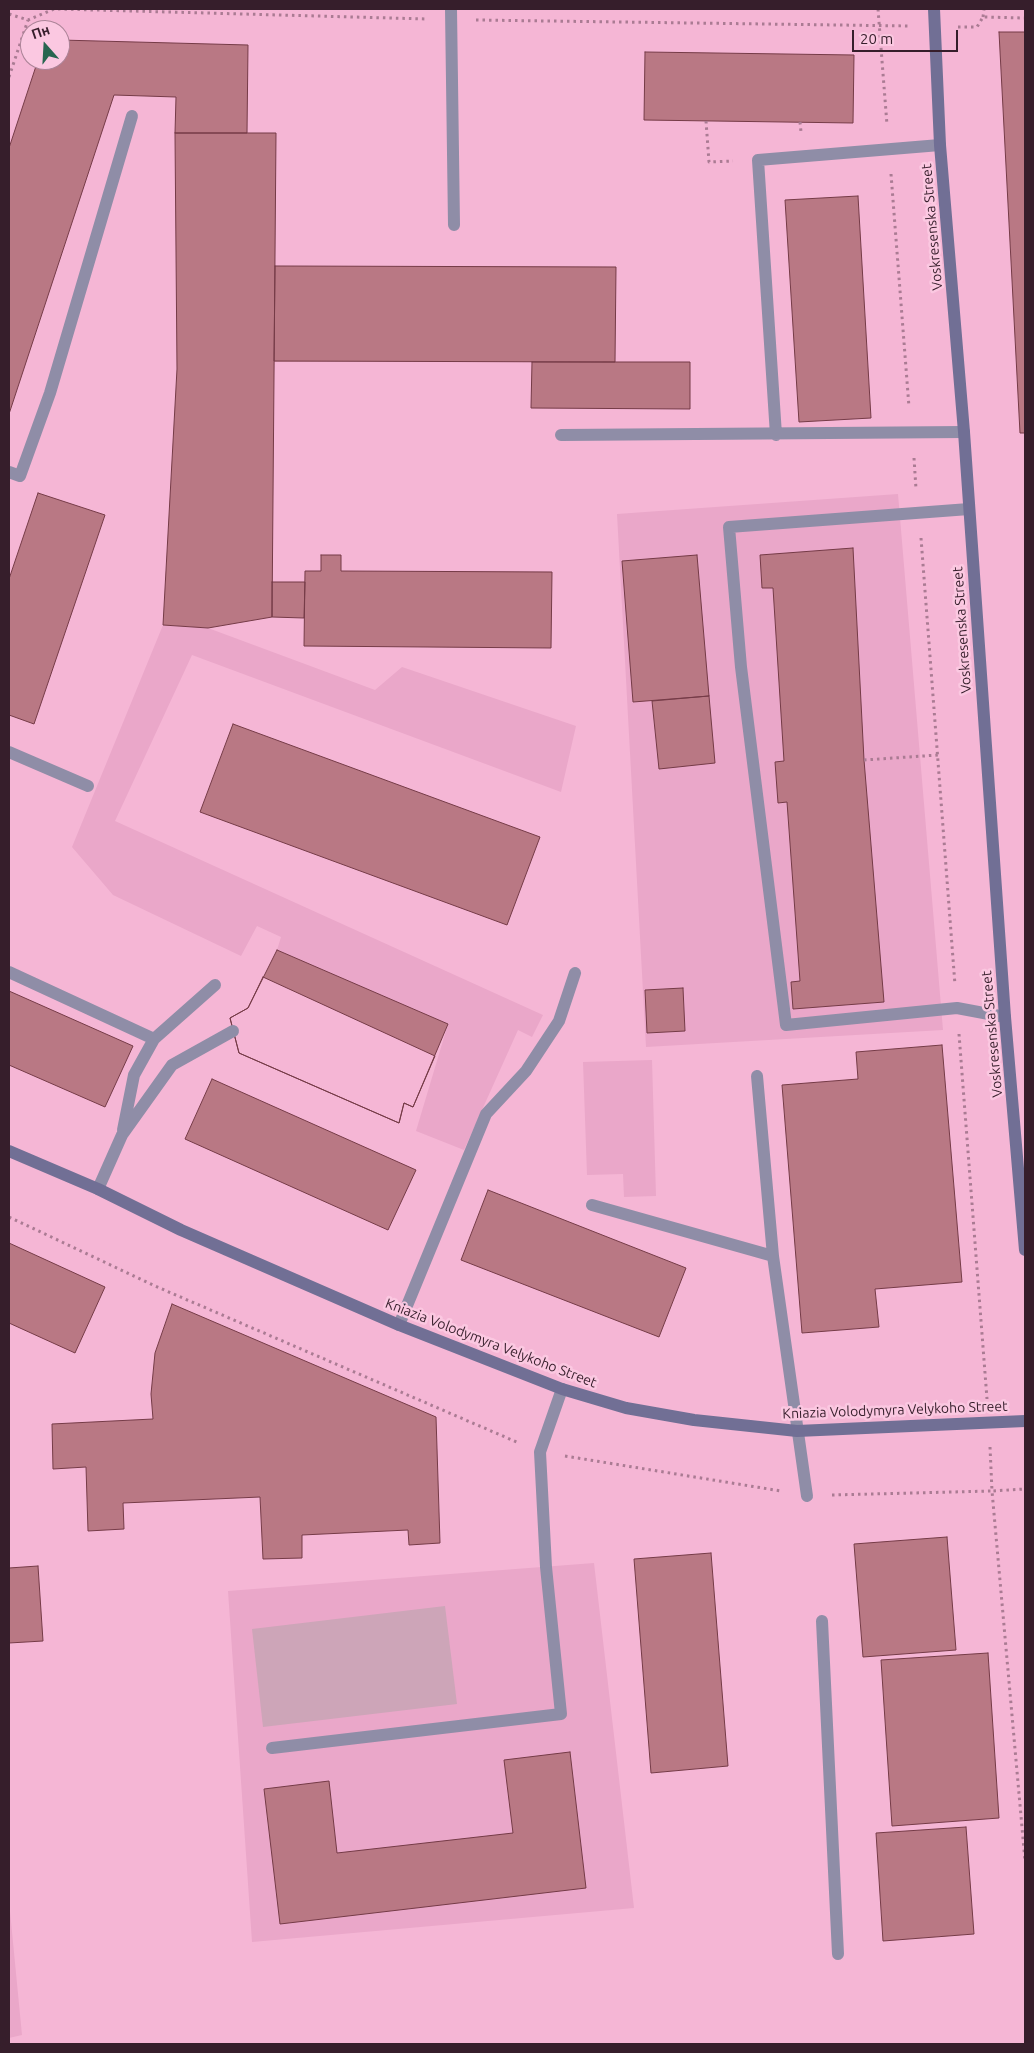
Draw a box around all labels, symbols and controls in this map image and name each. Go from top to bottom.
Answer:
north arrow [20,20,70,70]
scale bar [854,20,960,52]
text: Пн [29,21,52,42]
text: 20 m [860,30,893,47]
street label: Voskresenska Street [918,163,946,291]
street label: Voskresenska Street [949,566,975,694]
street label: Voskresenska Street [978,970,1006,1098]
street label: Kniazia Volodymyra Velykoho Street [383,1295,599,1391]
street label: Kniazia Volodymyra Velykoho Street [782,1398,1008,1422]

